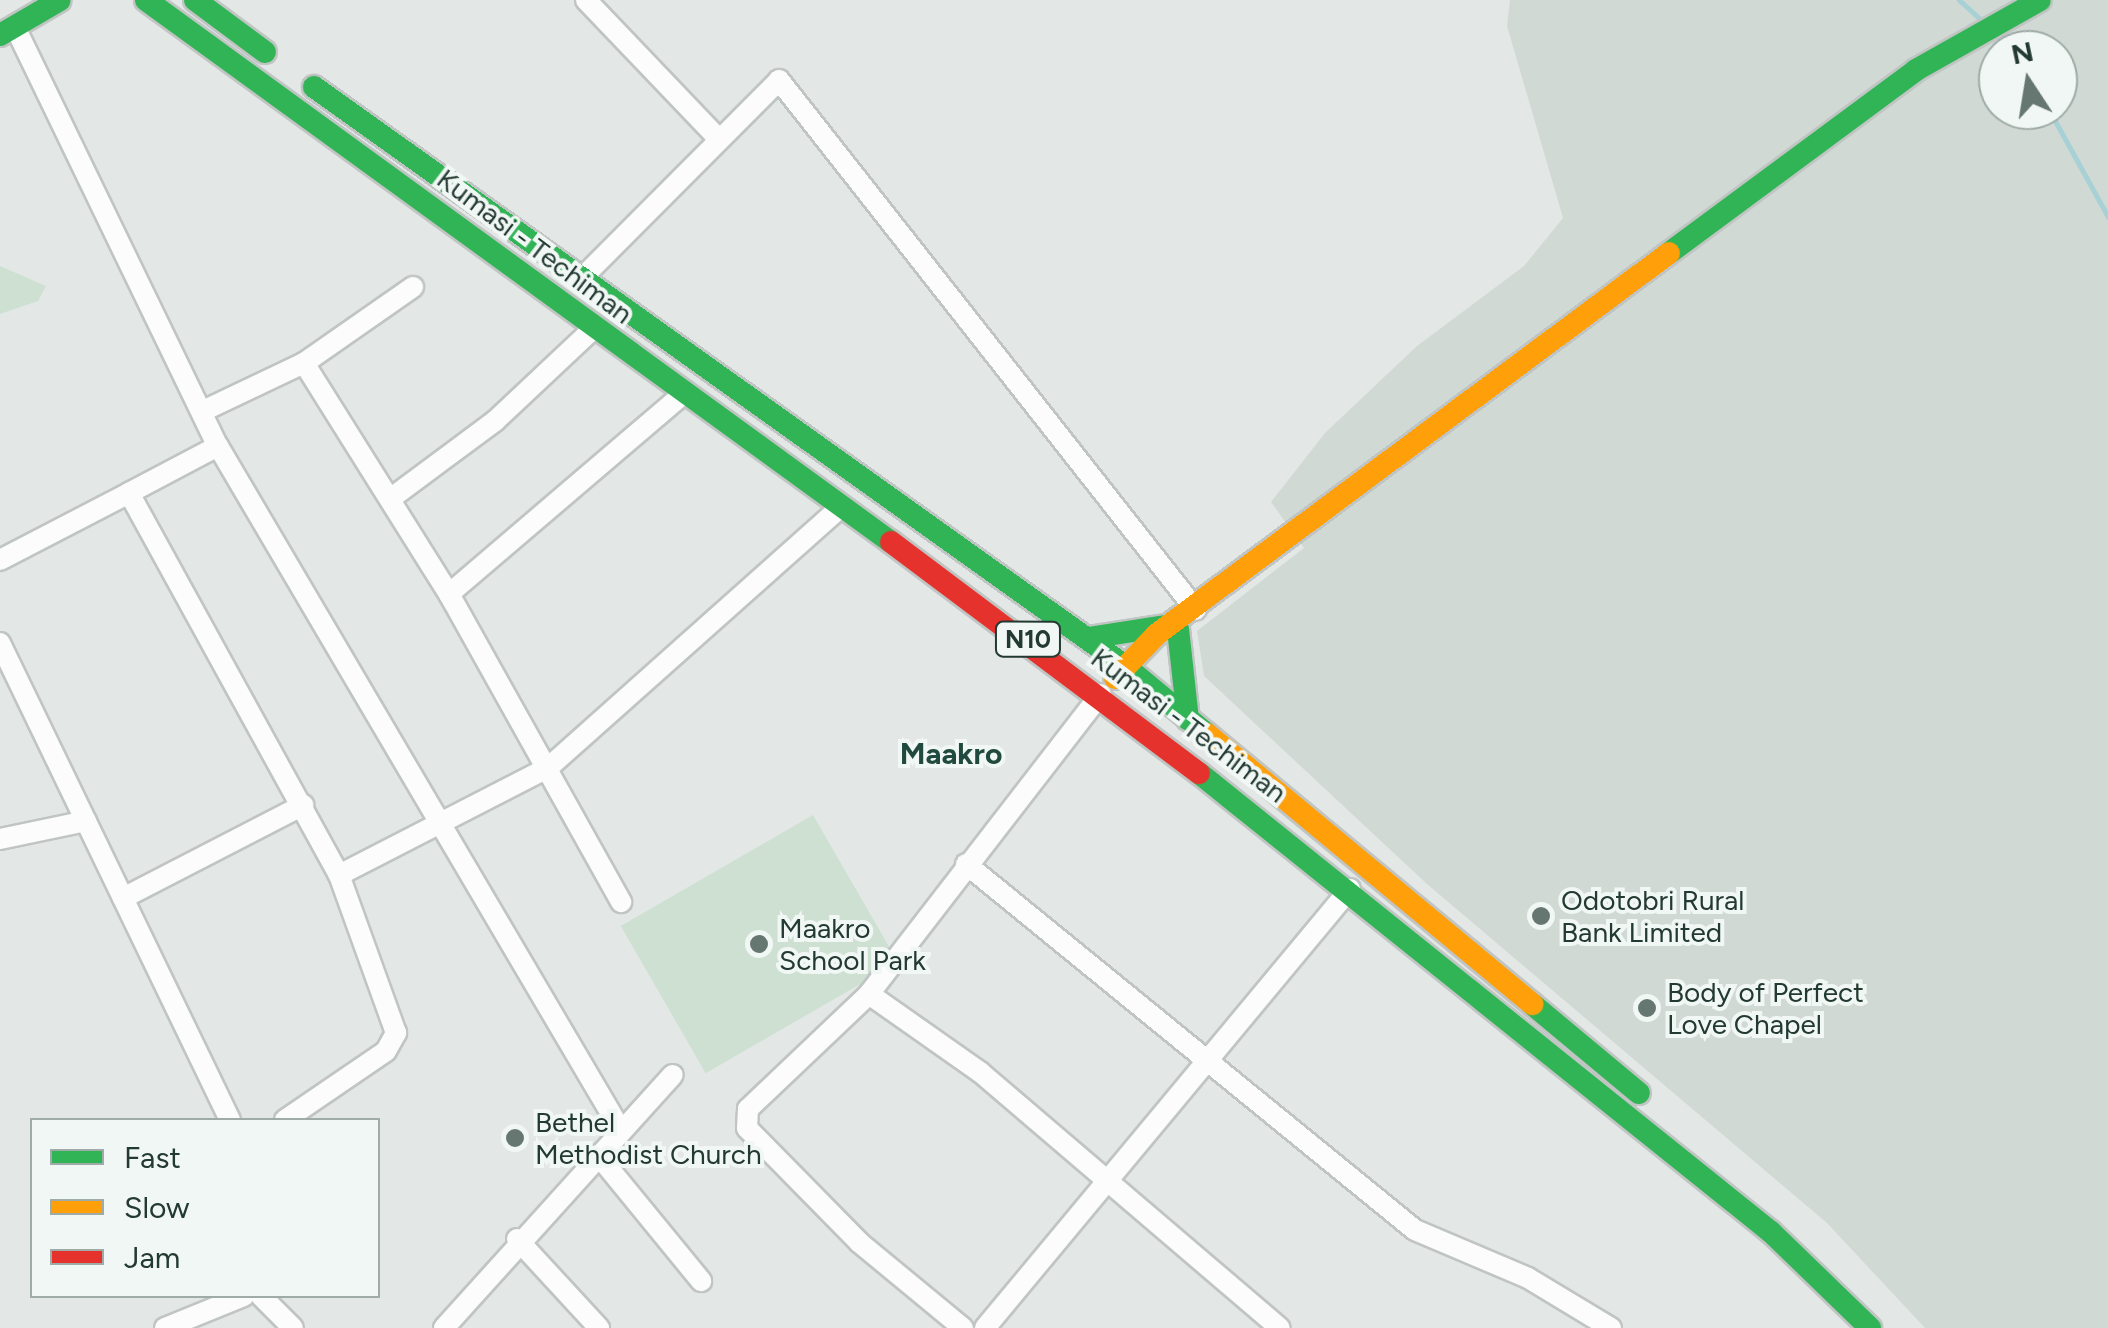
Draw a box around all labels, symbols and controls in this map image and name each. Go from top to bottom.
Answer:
north arrow [1978,30,2078,130]
text: N [2008,34,2036,71]
street label: Kumasi - Techiman [431,162,639,330]
road number: N10 [993,619,1063,659]
street label: Kumasi - Techiman [1085,641,1293,809]
district label: Maakro [900,736,1002,772]
place label: Odotobri Rural Bank Limited [1561,883,1744,949]
marker: Odotobri Rural Bank Limited [1530,905,1552,927]
place label: Maakro School Park [779,911,926,977]
marker: Maakro School Park [748,933,770,955]
place label: Body of Perfect Love Chapel [1667,975,1864,1041]
marker: Body of Perfect Love Chapel [1636,997,1658,1019]
place label: Bethel Methodist Church [535,1105,762,1171]
legend [30,1118,380,1298]
marker: Bethel Methodist Church [504,1127,526,1149]
text: Fast [124,1139,181,1176]
text: Slow [124,1189,190,1226]
text: Jam [124,1239,180,1276]

